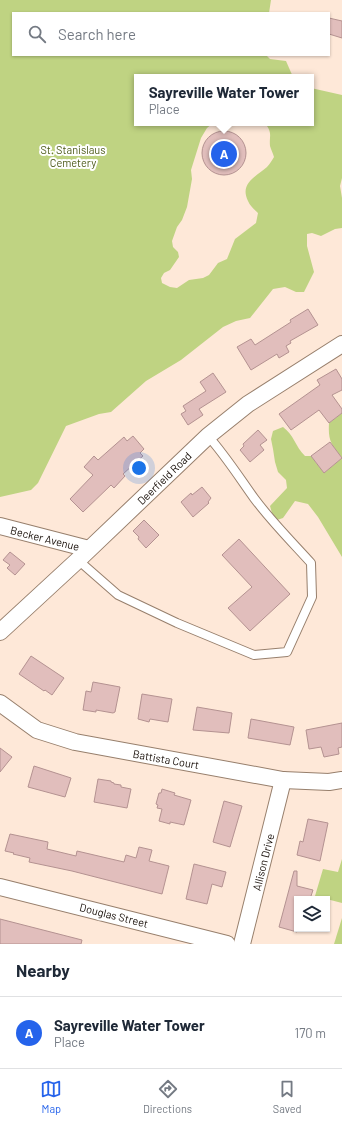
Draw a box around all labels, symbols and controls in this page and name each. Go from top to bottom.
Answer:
search box [12,12,330,56]
icon: search [26,23,48,45]
text: Search here [58,25,136,43]
popup [134,74,314,126]
text: Sayreville Water Tower [149,83,299,101]
text: Place [149,101,180,117]
pin: A [211,139,237,169]
park label: St. Stanislaus Cemetery [40,143,106,169]
street label: Deerfield Road [134,449,194,507]
your location [129,458,149,478]
street label: Becker Avenue [9,523,81,553]
street label: Battista Court [132,747,200,771]
street label: Allison Drive [250,832,276,892]
map controls [294,896,330,932]
button: layers [294,896,330,932]
street label: Douglas Street [78,900,150,930]
text: Nearby [16,960,70,980]
text: Sayreville Water Tower [54,1016,205,1034]
text: A [25,1025,33,1041]
text: 170 m [295,1025,326,1041]
text: Place [54,1034,85,1050]
tab: Map [40,1078,62,1115]
tab: Directions [143,1078,192,1115]
tab: Saved [273,1078,302,1115]

